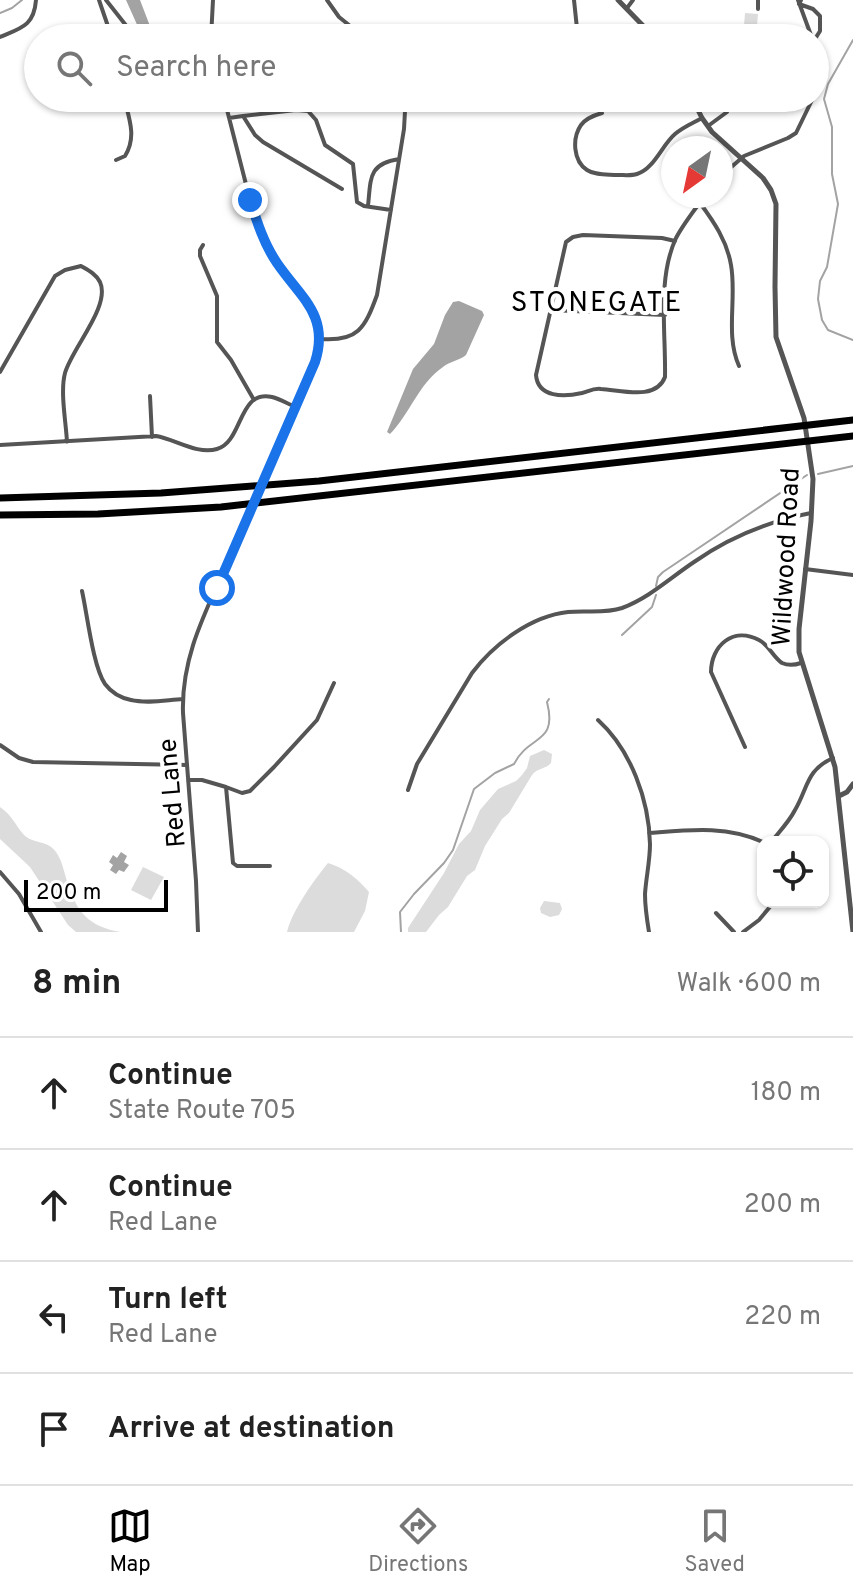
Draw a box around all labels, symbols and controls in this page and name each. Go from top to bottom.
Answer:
search box [24,24,829,112]
icon: search [52,46,96,90]
text: Search here [116,50,276,87]
north arrow [661,136,733,208]
route end [232,182,268,218]
district label: STONEGATE [511,286,683,322]
street label: Wildwood Road [766,467,809,647]
route start [199,570,235,606]
street label: Red Lane [152,737,195,849]
map controls [757,836,829,908]
button: locate [757,836,829,908]
scale bar [24,876,168,912]
text: 200 m [36,880,101,907]
text: 8 min [32,963,121,1006]
text: Walk · 600 m [676,968,821,1001]
text: Continue [108,1058,233,1095]
icon: ahead [32,1071,76,1115]
text: 180 m [751,1077,821,1110]
text: State Route 705 [108,1095,296,1128]
text: Continue [108,1170,233,1207]
icon: ahead [32,1183,76,1227]
text: 200 m [744,1189,821,1222]
text: Red Lane [108,1207,217,1240]
text: Turn left [108,1282,228,1319]
icon: left [32,1295,76,1339]
text: 220 m [744,1301,821,1334]
text: Red Lane [108,1319,217,1352]
icon: arrive [32,1407,76,1451]
text: Arrive at destination [108,1411,394,1448]
tab: Map [108,1504,152,1579]
tab: Directions [368,1504,468,1579]
tab: Saved [684,1504,745,1579]

